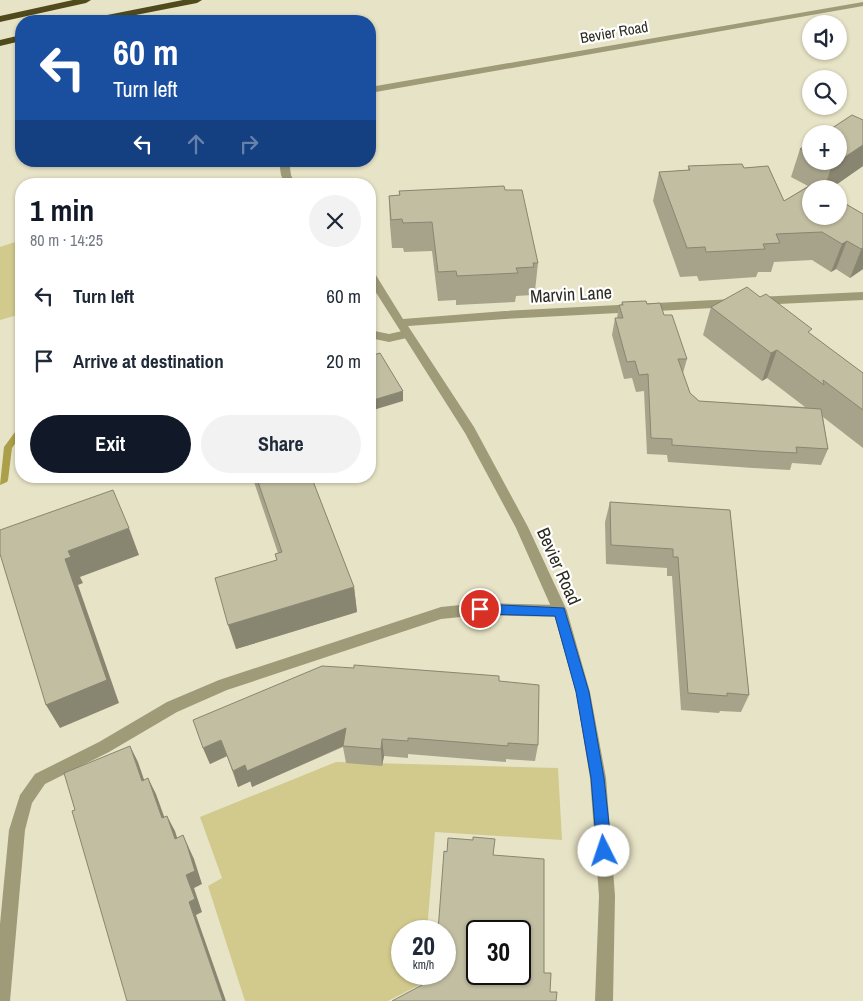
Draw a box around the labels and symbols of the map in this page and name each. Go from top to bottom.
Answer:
street label: Bevier Road [579,16,649,48]
street label: Marvin Lane [529,279,613,309]
street label: Bevier Road [531,523,587,609]
pin [459,588,501,630]
position arrow [577,824,629,876]
speed limit sign: 30 [466,920,531,985]

